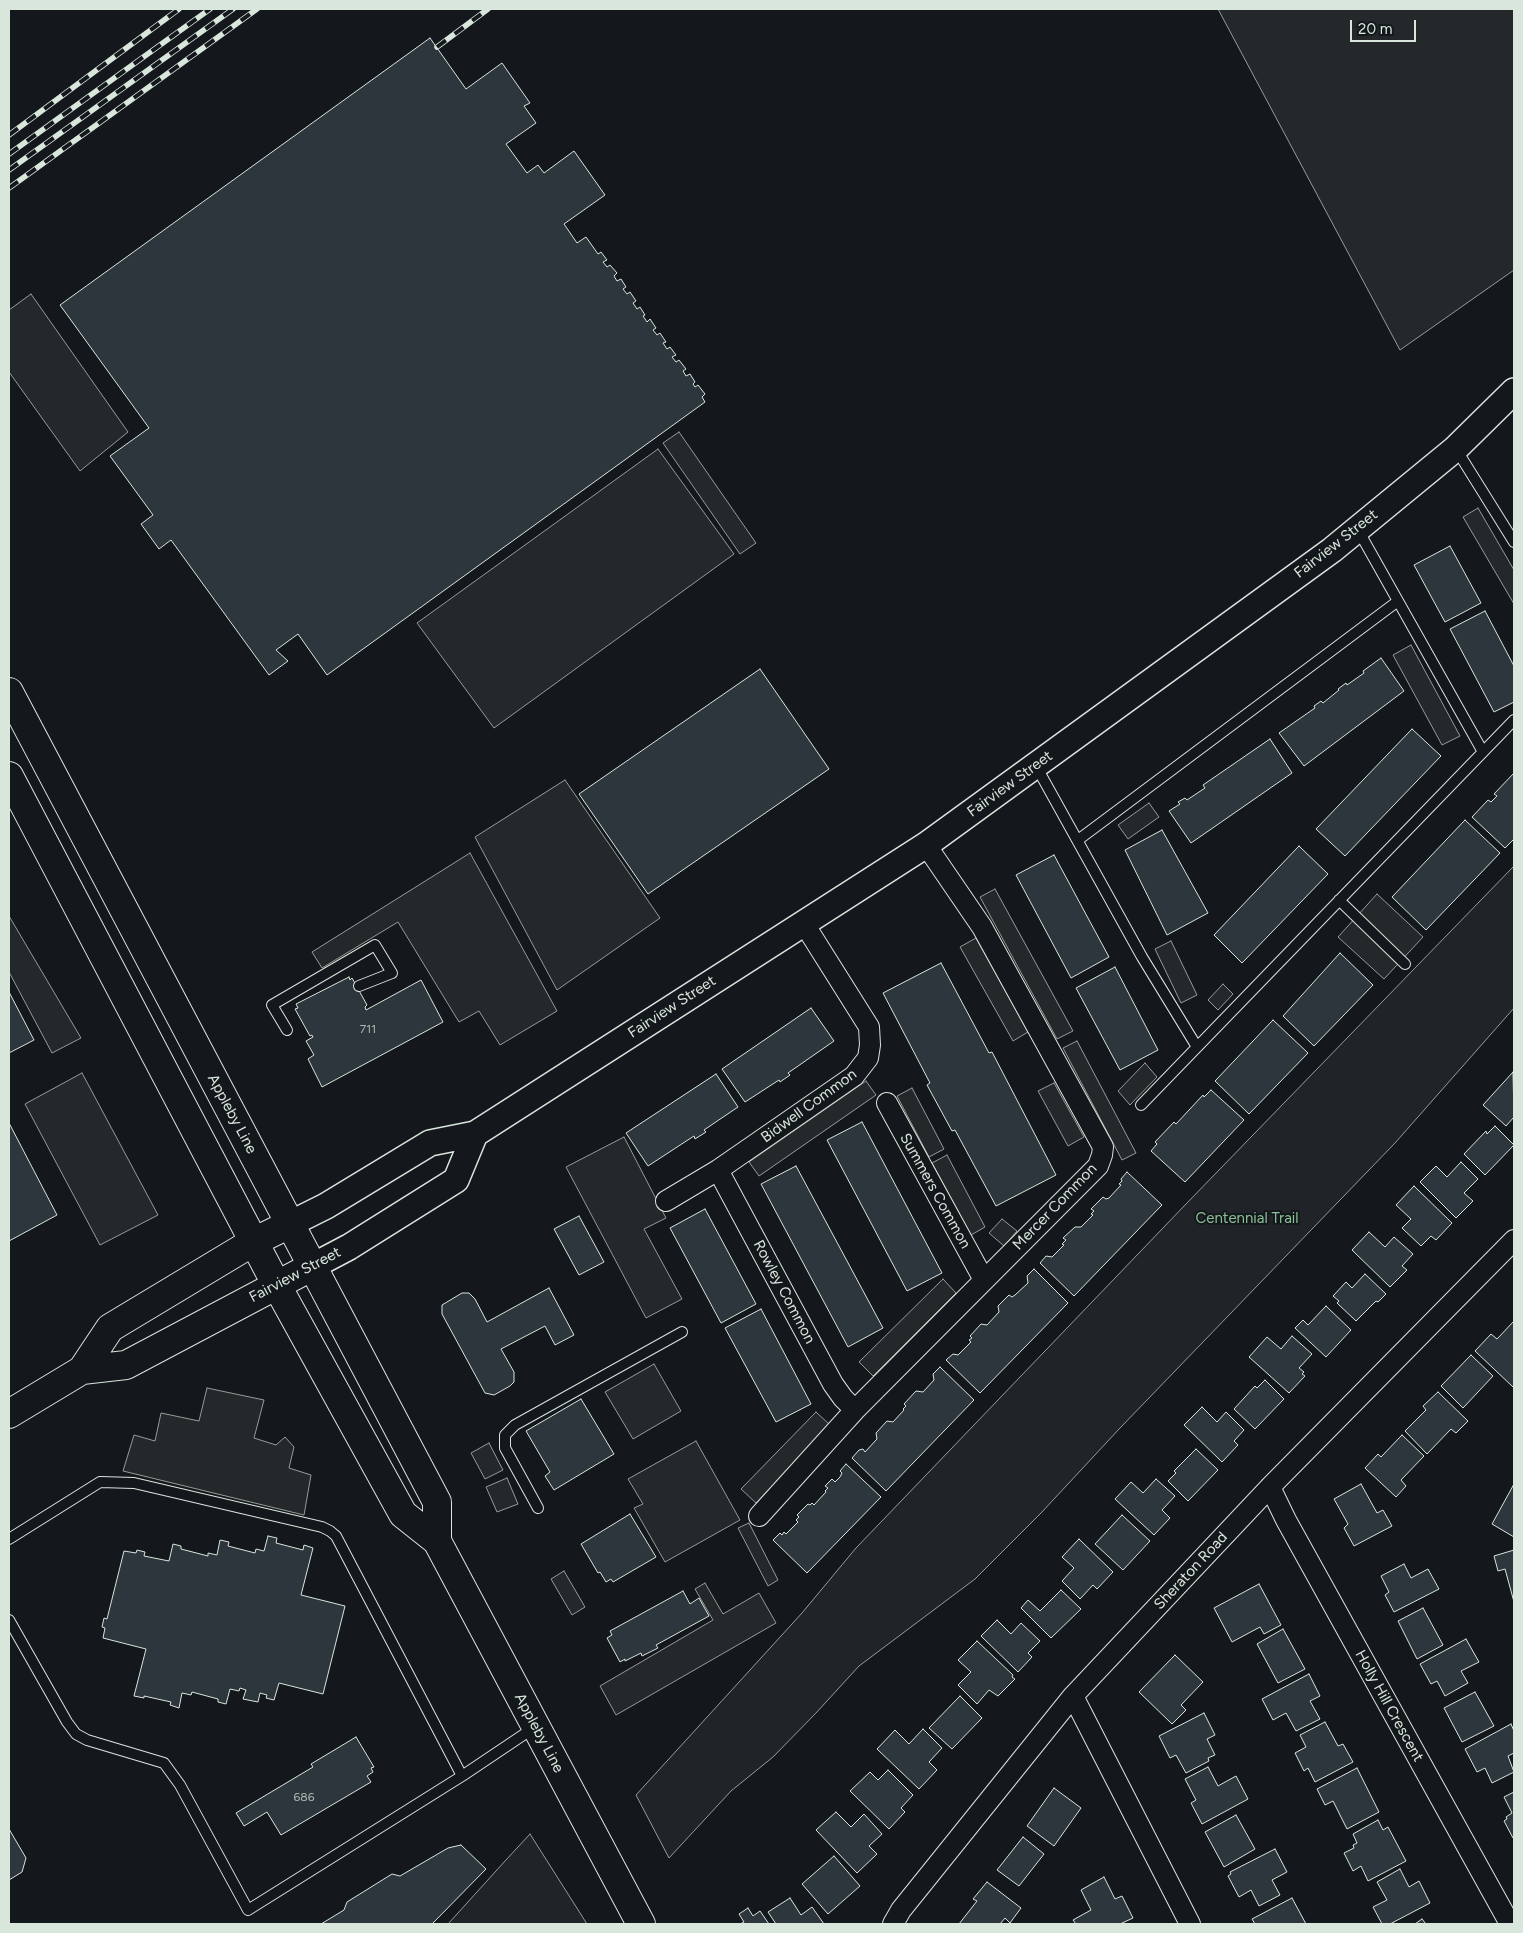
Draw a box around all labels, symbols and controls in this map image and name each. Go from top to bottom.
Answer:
scale bar [1353,10,1419,42]
text: 20 m [1358,20,1392,38]
street label: Fairview Street [1291,506,1381,582]
street label: Fairview Street [964,747,1056,821]
street label: Fairview Street [625,972,719,1042]
house number: 711 [360,1022,376,1036]
street label: Bidwell Common [758,1065,860,1147]
street label: Appleby Line [204,1071,260,1157]
street label: Summers Common [896,1130,974,1252]
street label: Mercer Common [1009,1160,1101,1254]
park label: Centennial Trail [1195,1210,1299,1228]
street label: Rowley Common [749,1237,819,1347]
street label: Fairview Street [246,1243,344,1307]
street label: Sheraton Road [1151,1529,1231,1613]
street label: Holly Hill Crescent [1351,1647,1427,1765]
street label: Appleby Line [511,1690,567,1776]
house number: 686 [294,1790,314,1804]

